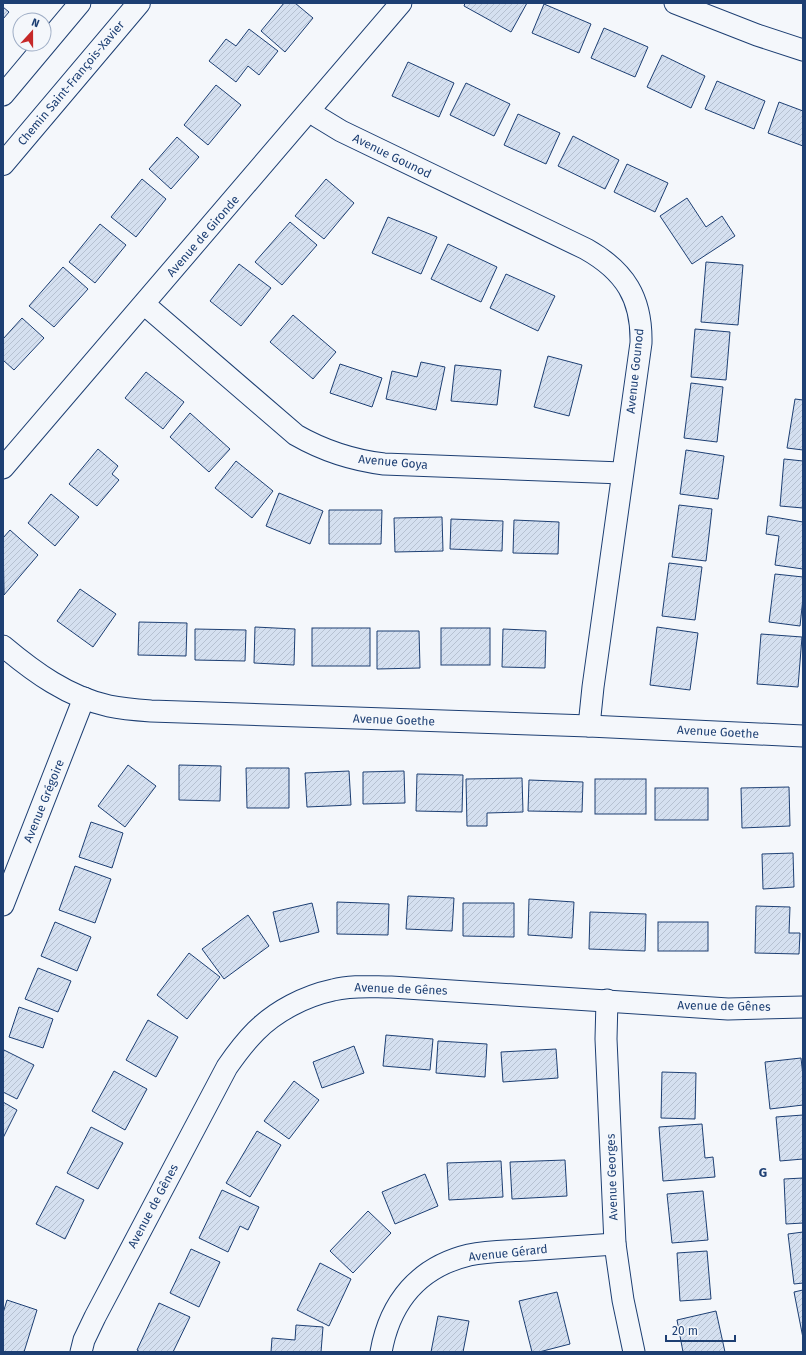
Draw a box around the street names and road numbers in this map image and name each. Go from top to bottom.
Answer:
street label: Chemin Saint-François-Xavier [15,18,128,148]
street label: Avenue Gounod [350,131,434,181]
street label: Avenue de Gironde [164,193,242,279]
street label: Avenue Gounod [624,328,646,414]
street label: Avenue Goya [358,452,428,472]
street label: Avenue Goethe [353,712,435,728]
street label: Avenue Goethe [677,723,759,741]
street label: Avenue Grégoire [21,757,67,845]
street label: Avenue de Gênes [354,980,448,998]
street label: Avenue de Gênes [677,998,771,1014]
street label: Avenue Georges [603,1133,621,1221]
street label: Avenue de Gênes [125,1161,181,1250]
street label: Avenue Gérard [468,1242,548,1264]

